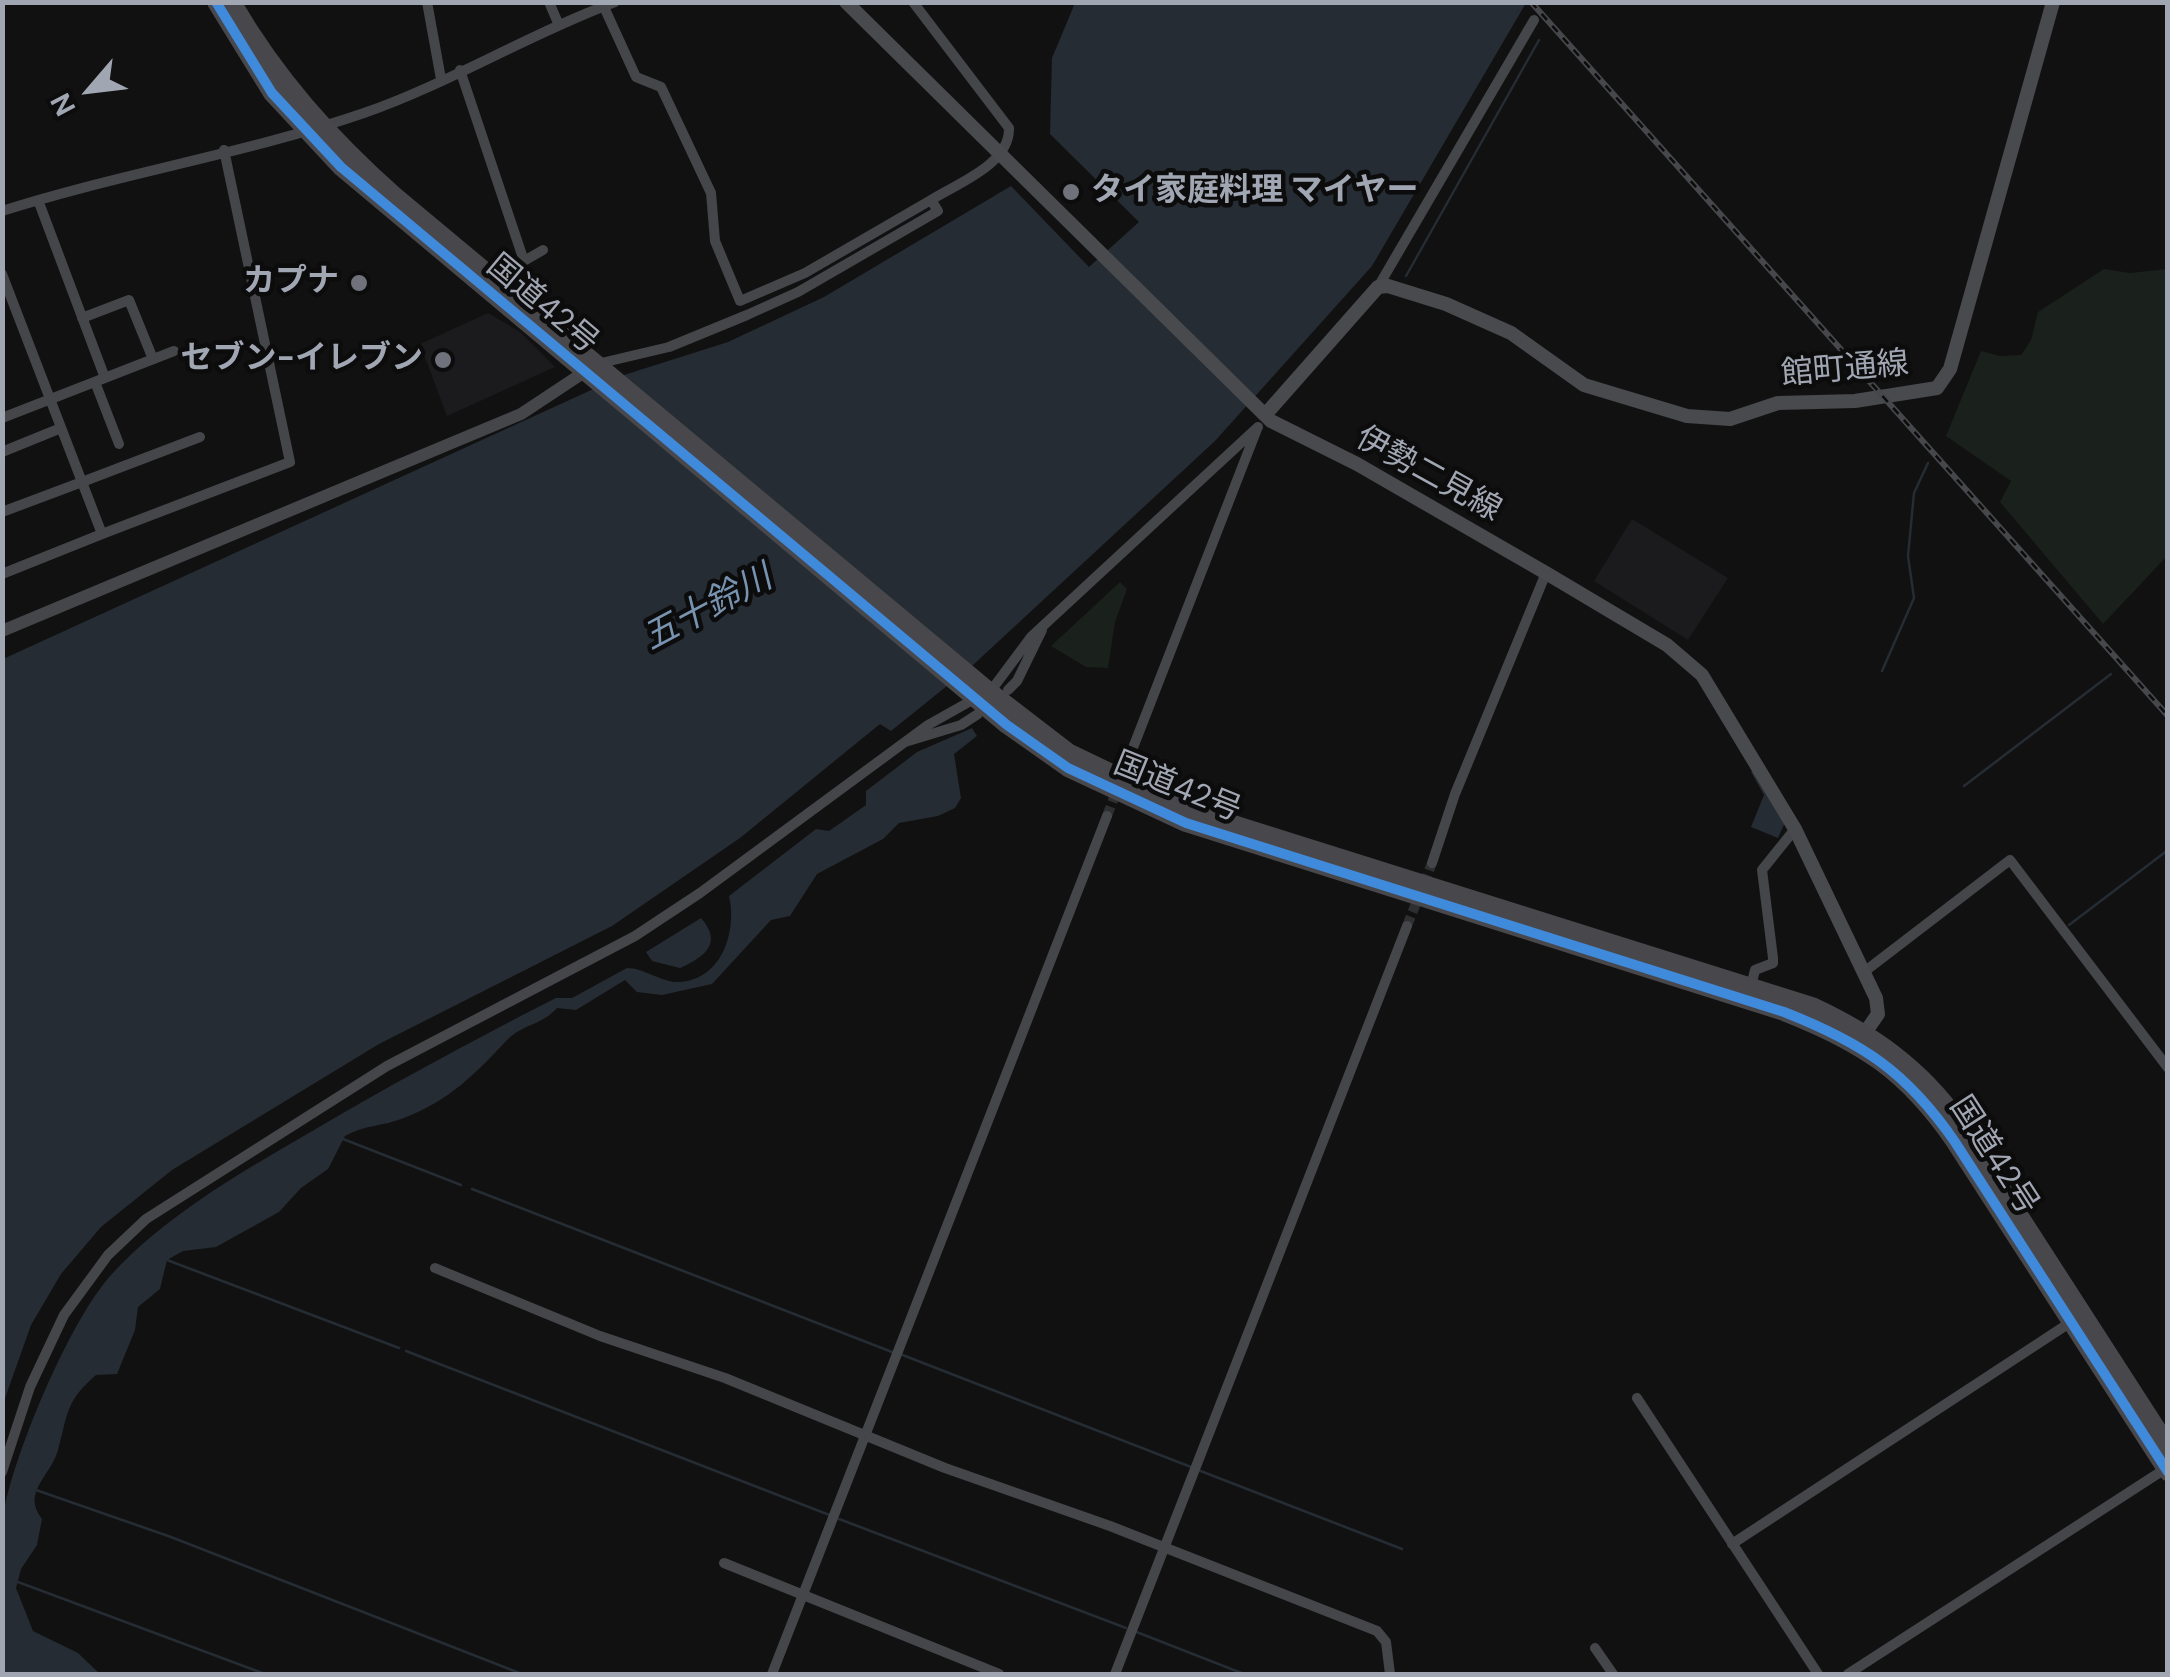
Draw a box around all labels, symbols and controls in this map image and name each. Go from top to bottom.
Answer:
north arrow [40,40,140,140]
text: N [42,87,84,122]
place label: タイ家庭料理 マイヤー [1091,173,1419,211]
marker: タイ家庭料理 マイヤー [1060,181,1082,203]
street label: 国道42号 [478,247,606,363]
place label: カプナ [243,264,339,302]
marker: カプナ [348,272,370,294]
place label: セブン-イレブン [181,341,423,379]
street label: 館町通線 [1780,345,1910,395]
marker: セブン-イレブン [432,349,454,371]
street label: 伊勢二見線 [1349,419,1507,531]
water label: 五十鈴川 [636,558,780,660]
street label: 国道42号 [1108,745,1246,831]
street label: 国道42号 [1940,1089,2046,1223]

